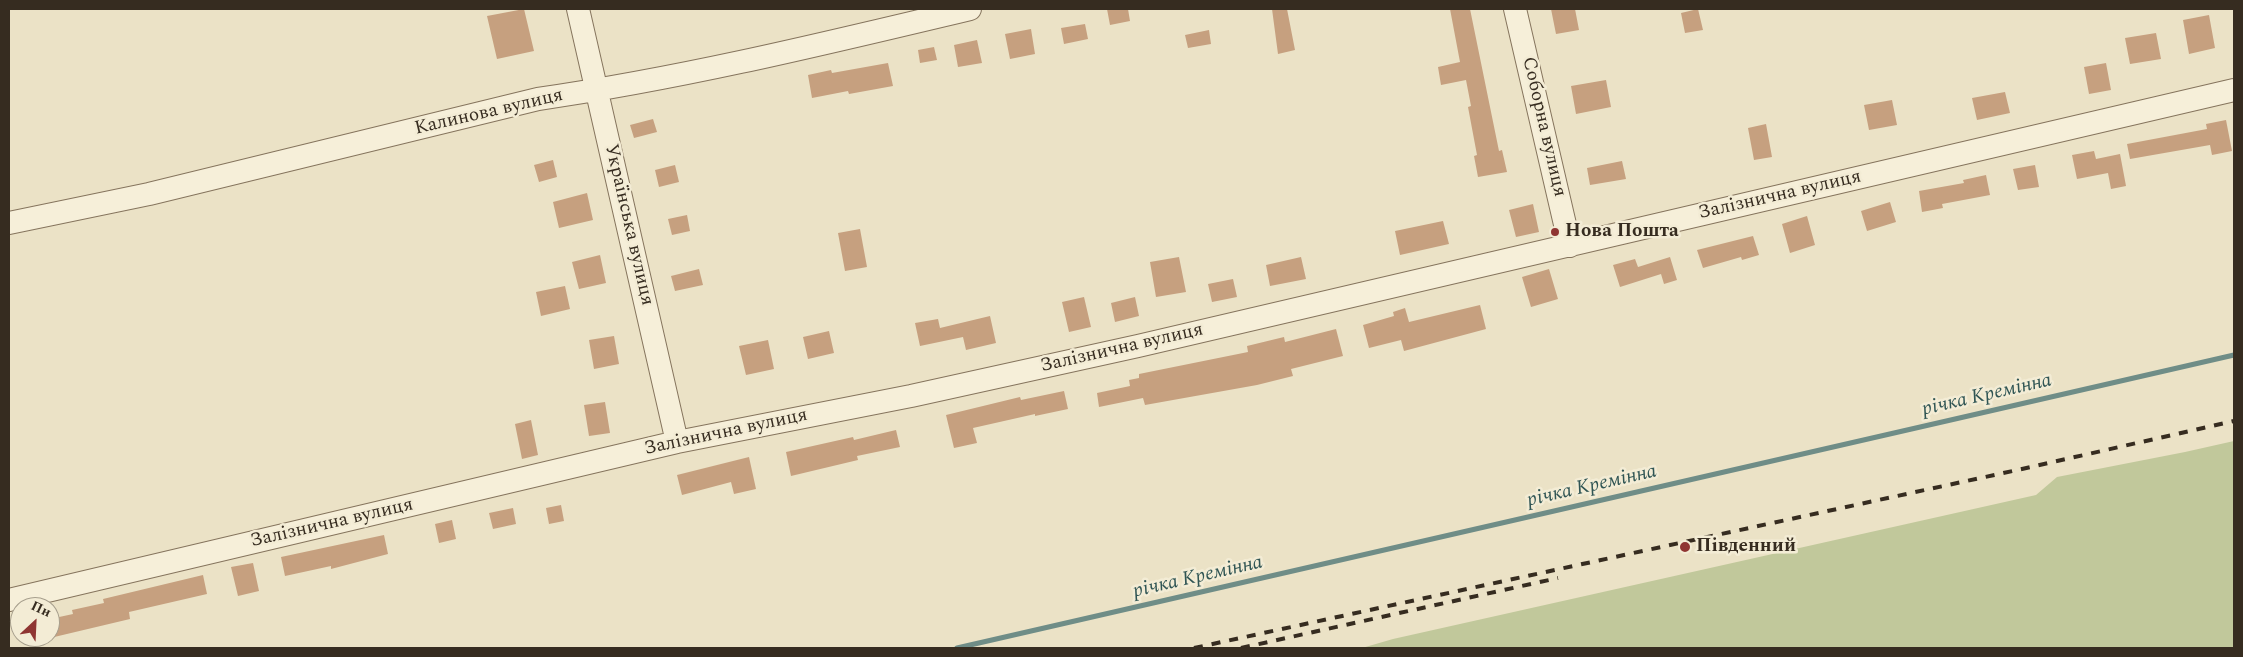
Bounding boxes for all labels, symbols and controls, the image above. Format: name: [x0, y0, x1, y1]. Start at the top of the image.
street label: Соборна вулиця: [1516, 55, 1570, 199]
street label: Калинова вулиця: [413, 85, 565, 141]
street label: Українська вулиця: [598, 142, 658, 308]
street label: Залізнична вулиця: [1696, 166, 1864, 226]
place label: Нова Пошта: [1565, 221, 1679, 243]
marker: Нова Пошта: [1549, 226, 1561, 238]
street label: Залізнична вулиця: [1038, 319, 1206, 379]
water label: річка Кремінна: [1920, 369, 2054, 423]
street label: Залізнична вулиця: [642, 405, 810, 461]
water label: річка Кремінна: [1525, 460, 1659, 514]
street label: Залізнична вулиця: [248, 494, 416, 554]
place label: Південний: [1696, 536, 1796, 558]
marker: Південний: [1678, 540, 1692, 554]
water label: річка Кремінна: [1131, 551, 1265, 605]
text: Пн: [28, 595, 55, 623]
north arrow: [10, 597, 60, 647]

